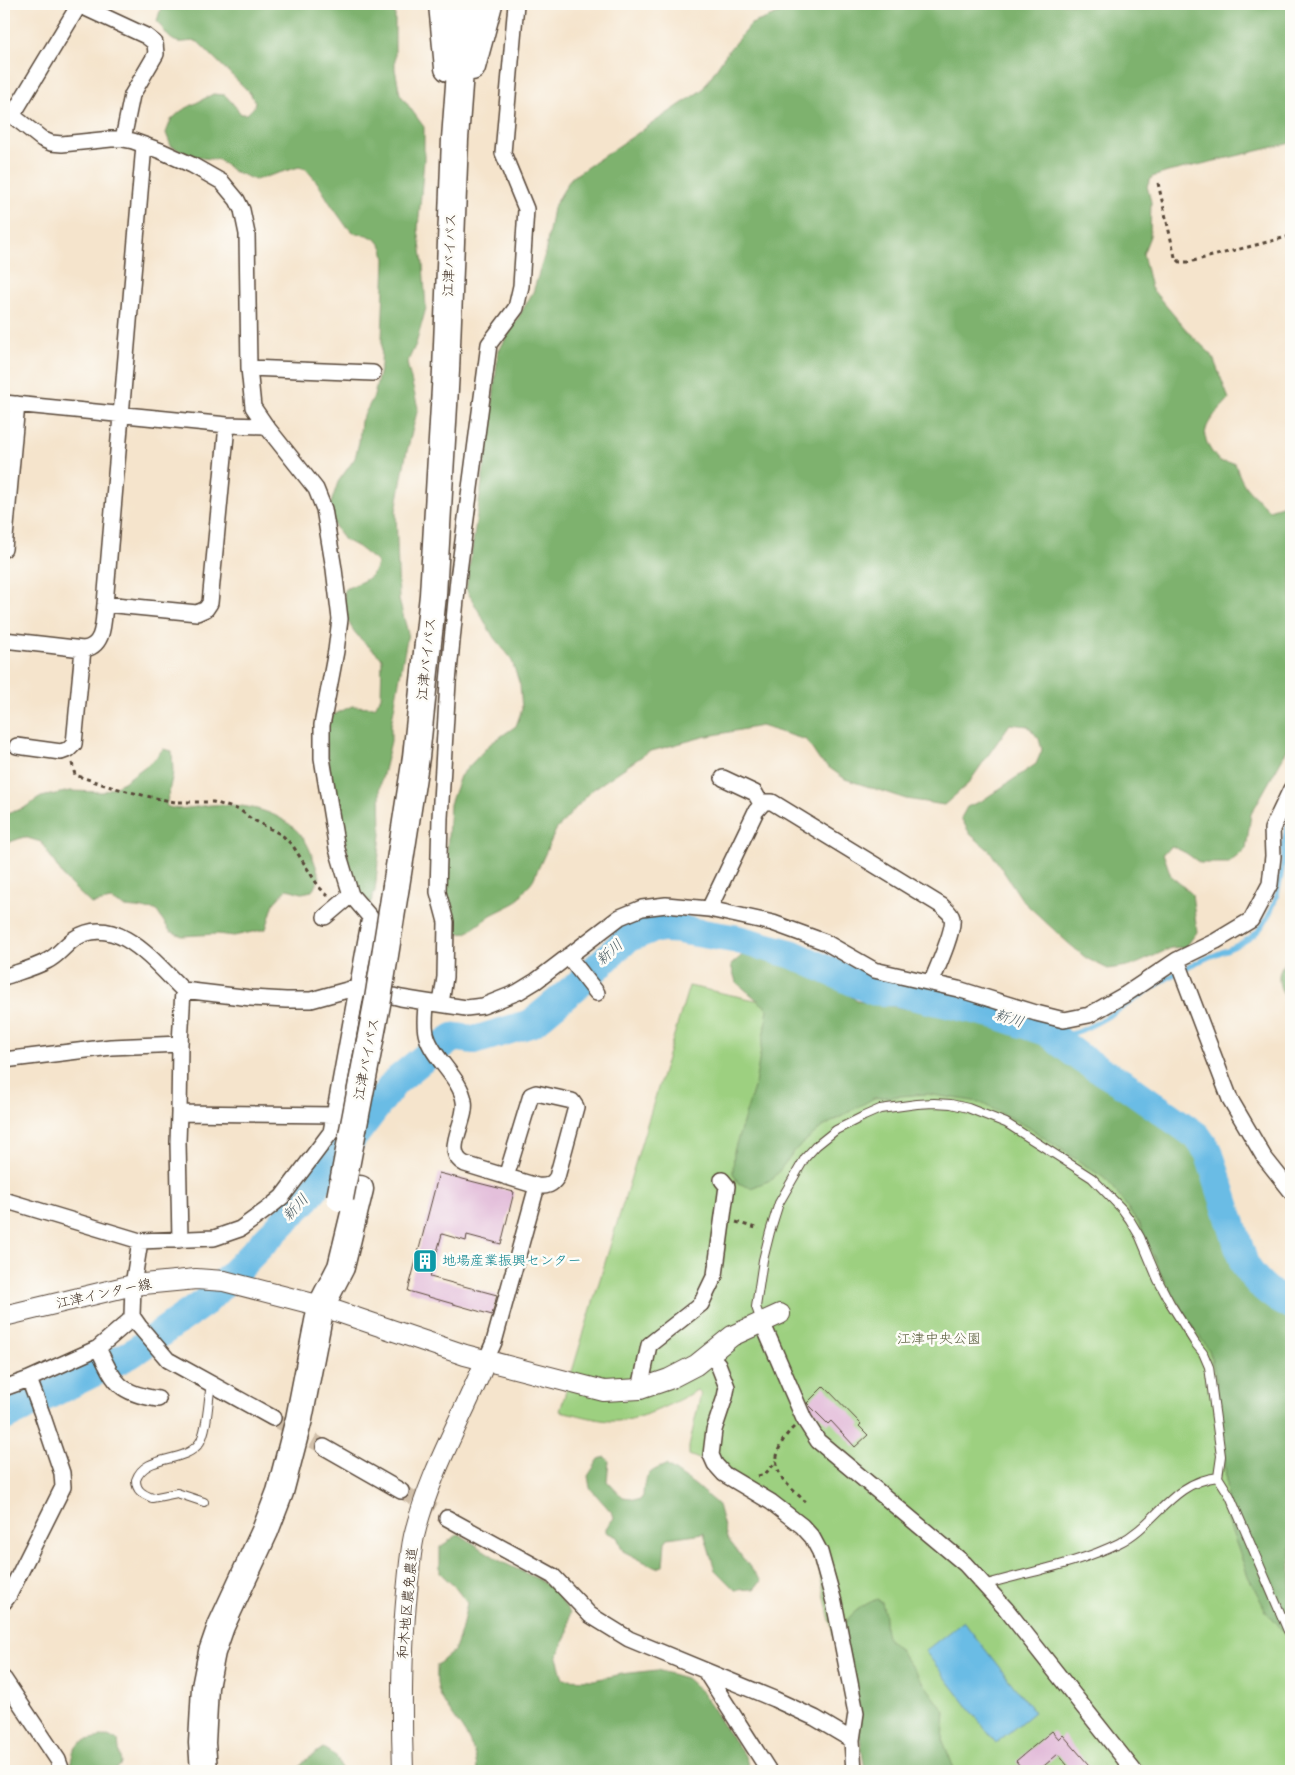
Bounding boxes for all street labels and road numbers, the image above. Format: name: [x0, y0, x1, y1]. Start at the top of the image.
street label: 江津バイパス: [438, 213, 462, 297]
street label: 江津バイパス: [412, 616, 442, 702]
street label: 江津バイパス: [348, 1016, 386, 1102]
street label: 江津インター線: [54, 1273, 154, 1315]
street label: 和木地区農免農道: [392, 1546, 424, 1660]

